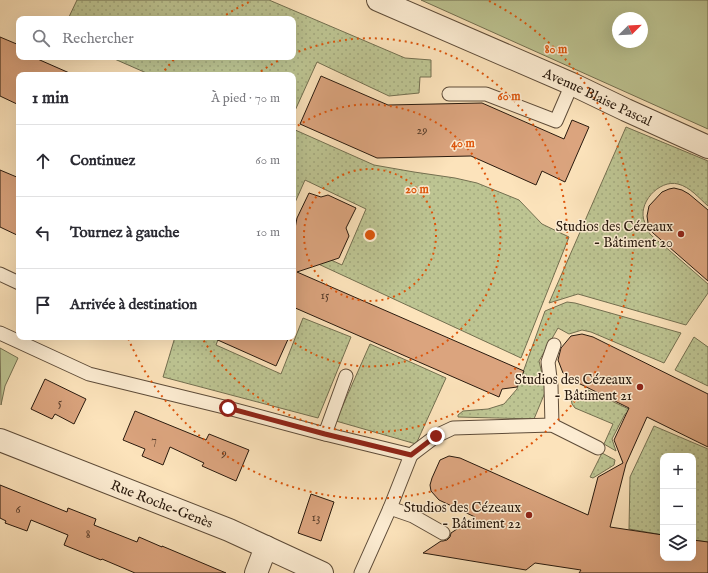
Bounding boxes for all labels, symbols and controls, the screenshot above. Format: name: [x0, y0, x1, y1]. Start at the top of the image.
north arrow: [612, 12, 648, 48]
search box: [16, 16, 296, 60]
icon: search: [30, 27, 52, 49]
text: Rechercher: [62, 29, 134, 48]
text: 80 m: [545, 42, 568, 57]
street label: Avenue Blaise Pascal: [539, 64, 655, 131]
text: 1 min: [32, 88, 69, 109]
text: 60 m: [498, 89, 521, 104]
text: À pied · 70 m: [211, 90, 280, 107]
house number: 29: [417, 123, 427, 138]
text: 40 m: [451, 136, 476, 151]
icon: ahead: [32, 150, 54, 172]
text: Continuez: [70, 151, 135, 170]
text: 60 m: [255, 152, 280, 169]
text: 20 m: [405, 182, 429, 197]
place label: Studios des Cézeaux - Bâtiment 20: [556, 218, 673, 252]
icon: left: [32, 222, 54, 244]
text: Tournez à gauche: [70, 223, 179, 242]
text: 10 m: [256, 224, 280, 241]
centre of rings: [363, 228, 377, 242]
marker: Studios des Cézeaux - Bâtiment 20: [676, 229, 686, 239]
house number: 15: [321, 288, 330, 303]
icon: arrive: [32, 294, 54, 316]
text: Arrivée à destination: [70, 295, 197, 314]
place label: Studios des Cézeaux - Bâtiment 21: [515, 371, 632, 405]
marker: Studios des Cézeaux - Bâtiment 21: [635, 382, 645, 392]
house number: 5: [58, 395, 63, 410]
route start: [219, 399, 237, 417]
route end: [427, 427, 445, 445]
house number: 7: [151, 433, 157, 448]
house number: 9: [220, 446, 227, 461]
map controls: [660, 453, 696, 561]
button: +: [660, 453, 696, 489]
street label: Rue Roche-Genès: [108, 476, 215, 533]
button: −: [660, 489, 696, 525]
place label: Studios des Cézeaux - Bâtiment 22: [404, 499, 521, 533]
house number: 6: [15, 502, 21, 517]
house number: 13: [312, 510, 320, 525]
marker: Studios des Cézeaux - Bâtiment 22: [524, 510, 534, 520]
button: layers: [660, 525, 696, 561]
house number: 8: [86, 527, 91, 542]

